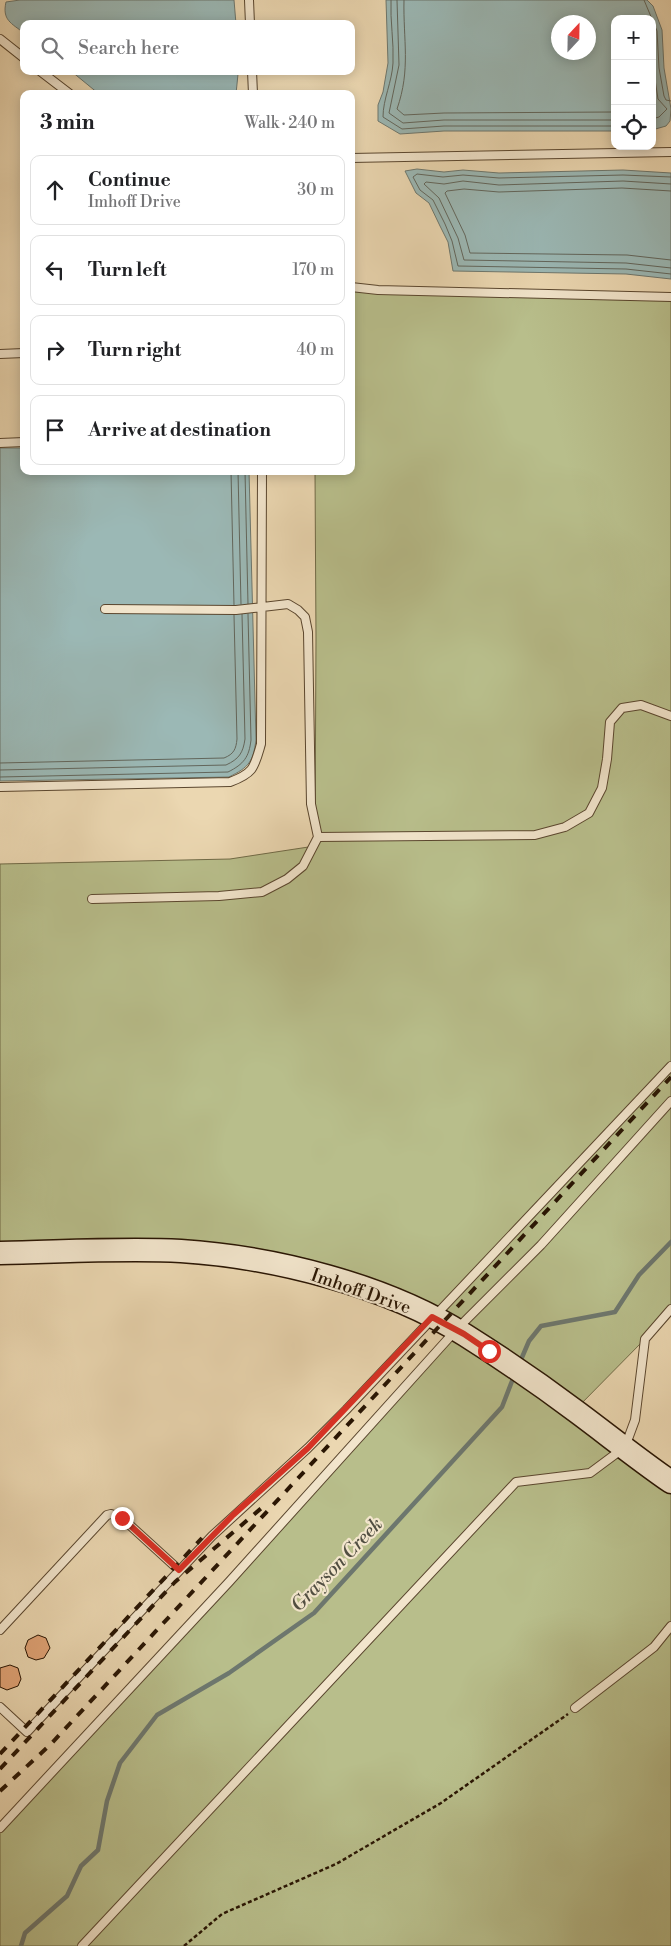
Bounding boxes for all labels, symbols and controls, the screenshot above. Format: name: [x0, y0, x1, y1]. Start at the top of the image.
north arrow: [551, 15, 596, 60]
map controls: [611, 15, 656, 150]
button: +: [611, 15, 656, 60]
search box: [20, 20, 355, 75]
icon: search: [38, 34, 66, 62]
text: Search here: [78, 36, 179, 60]
button: −: [611, 60, 656, 105]
button: locate: [611, 105, 656, 150]
text: 3 min: [40, 110, 95, 136]
text: Walk · 240 m: [244, 113, 335, 133]
text: Continue: [88, 168, 171, 192]
icon: ahead: [41, 176, 69, 204]
text: 30 m: [297, 180, 334, 200]
text: Imhoff Drive: [88, 192, 181, 212]
icon: left: [41, 256, 69, 284]
text: Turn left: [88, 258, 167, 282]
text: 170 m: [292, 260, 334, 280]
icon: right: [41, 336, 69, 364]
text: Turn right: [88, 338, 181, 362]
text: 40 m: [297, 340, 334, 360]
icon: arrive: [41, 416, 69, 444]
text: Arrive at destination: [88, 418, 271, 442]
street label: Imhoff Drive: [308, 1264, 414, 1319]
route start: [478, 1340, 501, 1363]
route end: [111, 1507, 134, 1530]
water label: Grayson Creek: [286, 1513, 388, 1617]

